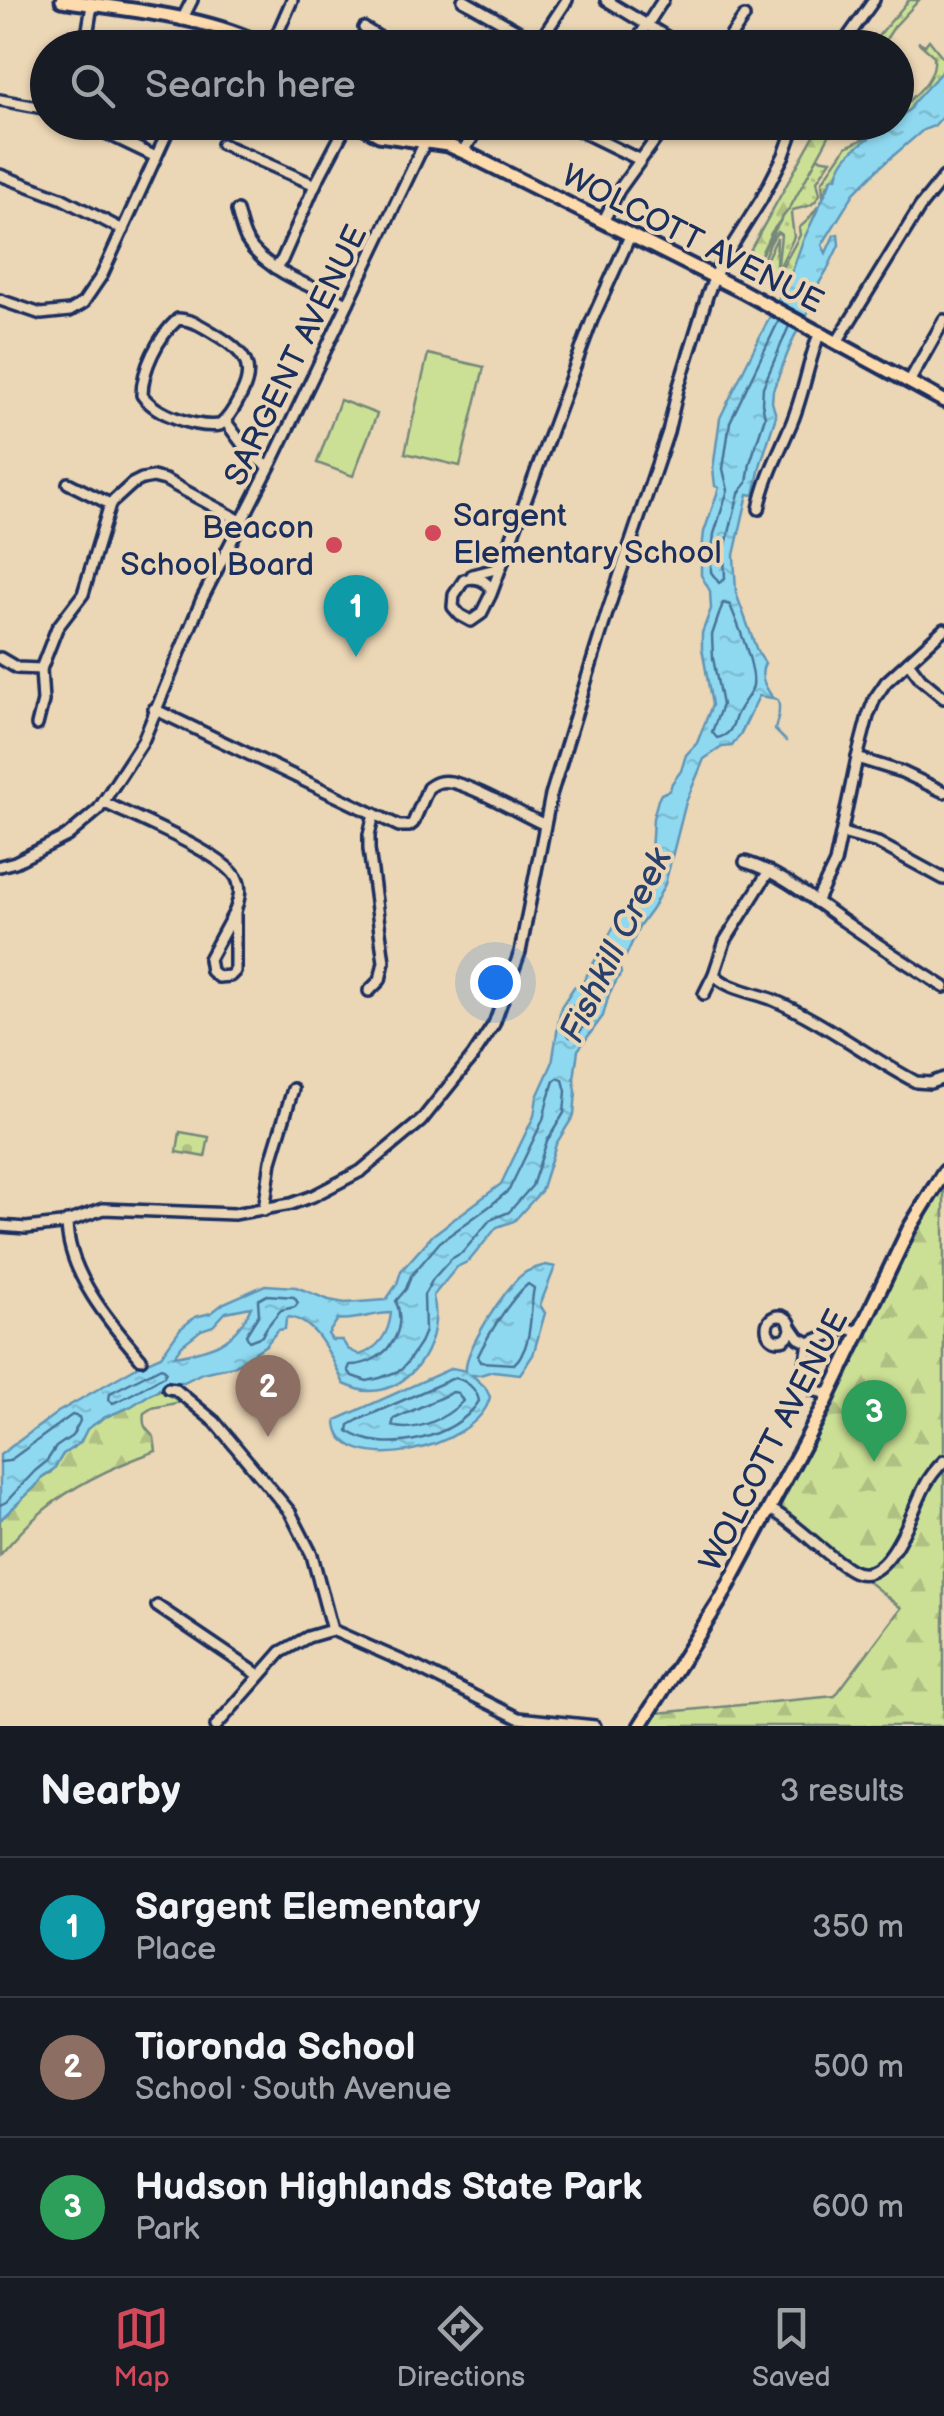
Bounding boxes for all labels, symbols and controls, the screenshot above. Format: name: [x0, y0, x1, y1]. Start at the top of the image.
search box: [30, 30, 914, 140]
icon: search: [65, 58, 120, 113]
text: Search here: [145, 63, 356, 108]
street label: WOLCOTT AVENUE: [555, 156, 830, 322]
street label: SARGENT AVENUE: [216, 219, 376, 492]
place label: Sargent Elementary School: [453, 497, 722, 573]
place label: Beacon School Board: [120, 509, 314, 585]
marker: Sargent Elementary School: [422, 522, 444, 544]
marker: Beacon School Board: [323, 534, 345, 556]
pin: 1: [324, 574, 388, 657]
water label: Fishkill Creek: [551, 841, 682, 1050]
your location: [470, 957, 521, 1008]
street label: WOLCOTT AVENUE: [691, 1303, 857, 1578]
pin: 2: [236, 1354, 300, 1437]
pin: 3: [842, 1380, 906, 1462]
text: Nearby: [40, 1766, 180, 1817]
text: 3 results: [780, 1772, 904, 1811]
text: Sargent Elementary: [135, 1885, 481, 1930]
text: 1: [66, 1908, 79, 1947]
text: 350 m: [812, 1908, 904, 1947]
text: Place: [135, 1930, 216, 1969]
text: Tioronda School: [135, 2025, 415, 2070]
text: 2: [63, 2048, 82, 2087]
text: 500 m: [813, 2048, 904, 2087]
text: School · South Avenue: [135, 2070, 451, 2109]
text: Hudson Highlands State Park: [135, 2165, 642, 2210]
text: 3: [63, 2188, 82, 2227]
text: 600 m: [812, 2188, 904, 2227]
text: Park: [135, 2210, 199, 2249]
tab: Map: [113, 2301, 170, 2394]
tab: Directions: [396, 2301, 525, 2394]
tab: Saved: [752, 2301, 831, 2394]

